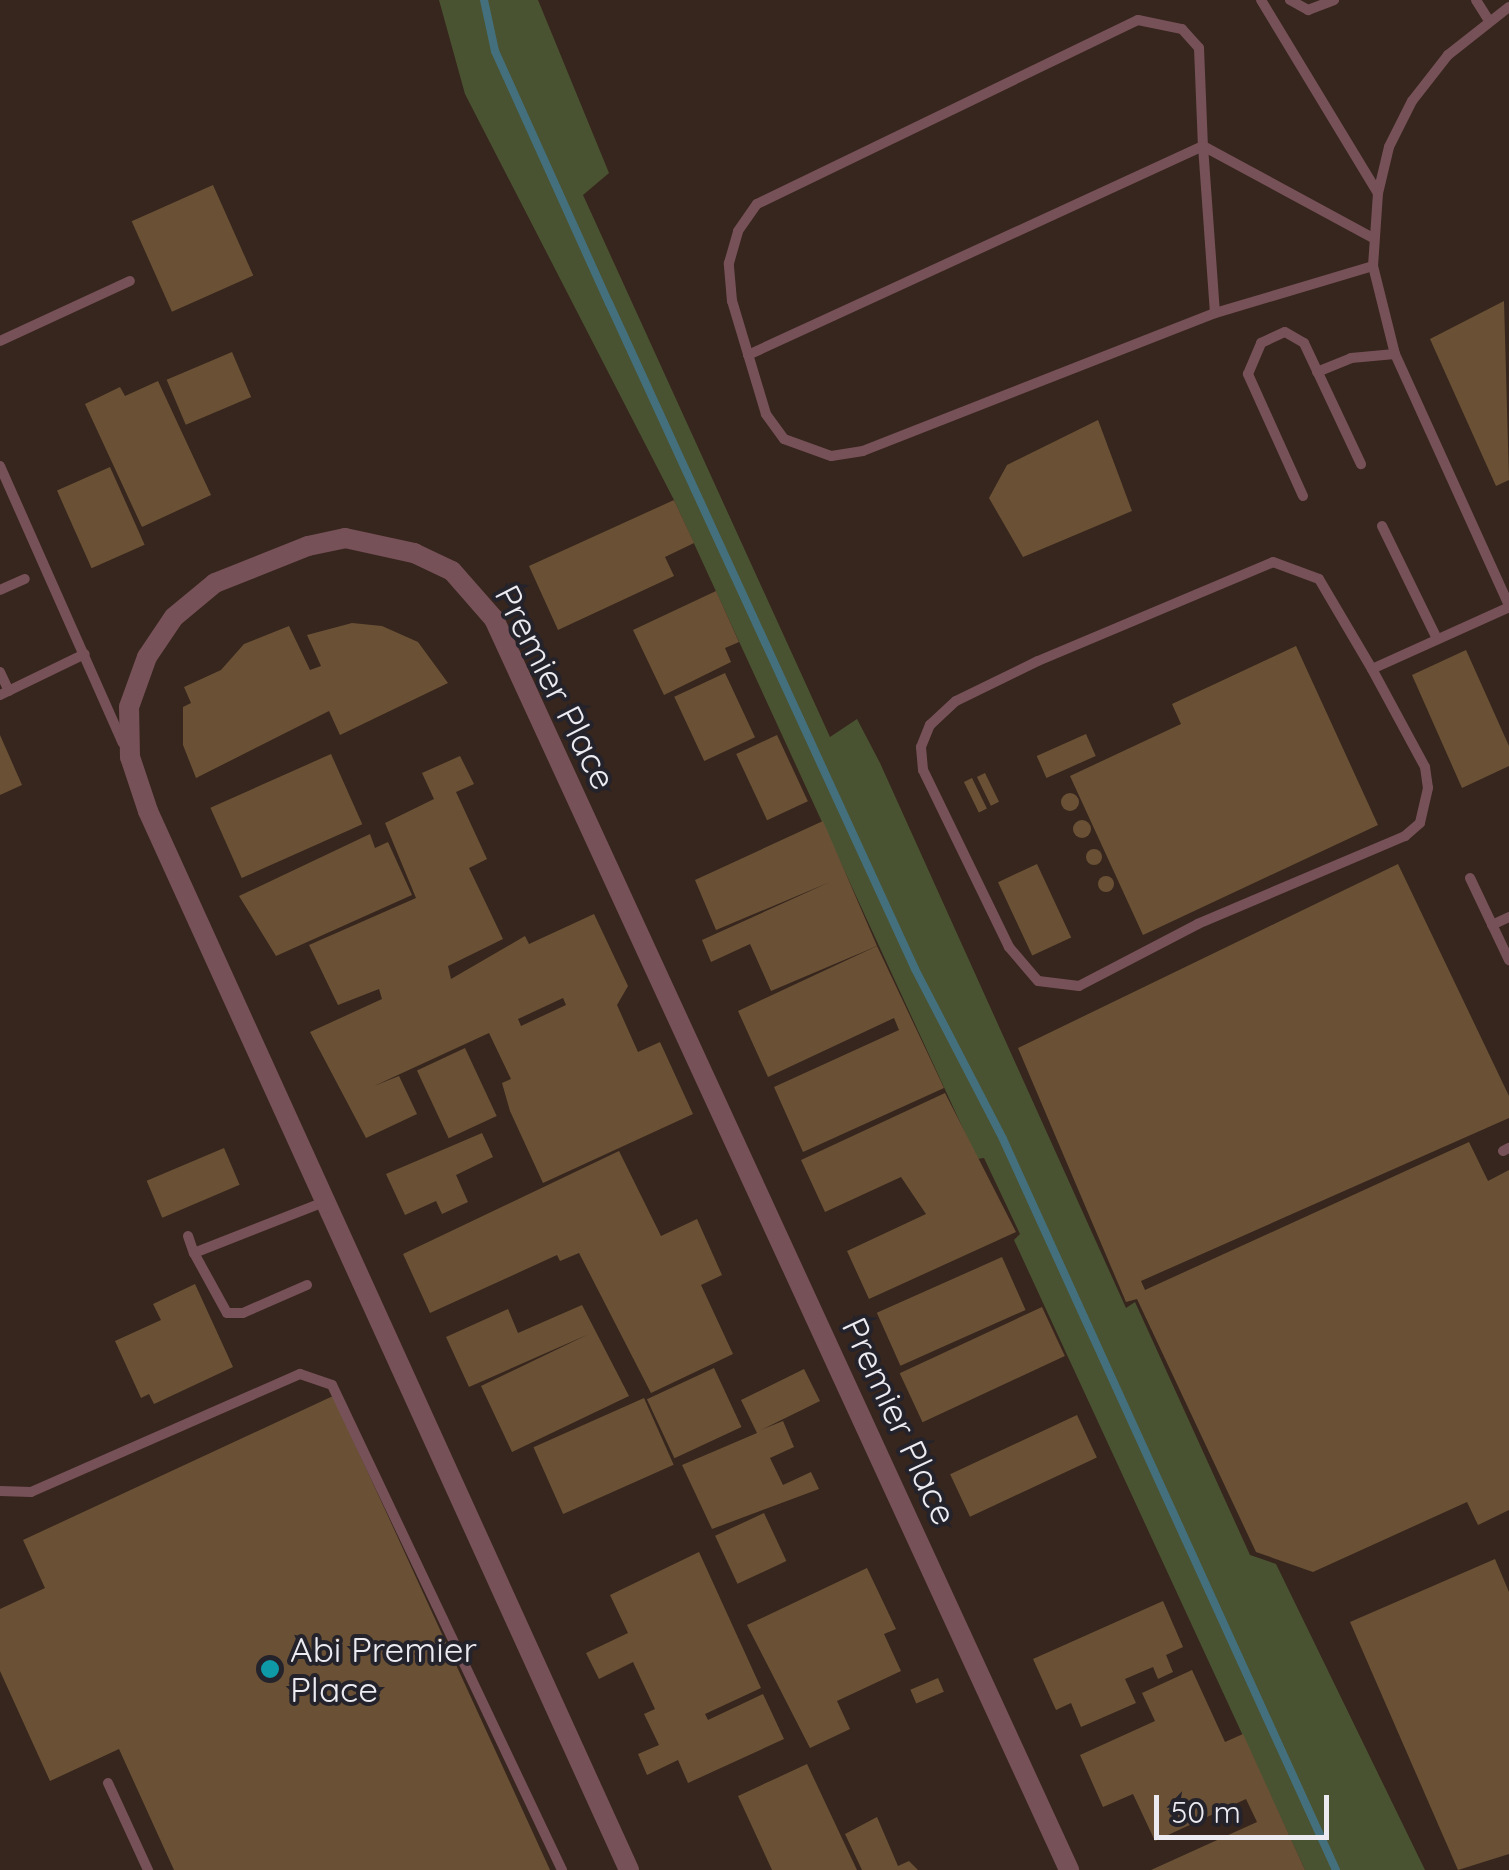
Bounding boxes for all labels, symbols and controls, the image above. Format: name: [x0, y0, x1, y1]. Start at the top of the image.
street label: Premier Place: [487, 578, 625, 796]
street label: Premier Place: [834, 1311, 966, 1531]
place label: Abi Premier Place: [290, 1628, 477, 1710]
marker: Abi Premier Place: [259, 1658, 281, 1680]
scale bar: [1159, 1775, 1334, 1837]
text: 50 m: [1171, 1793, 1241, 1831]

